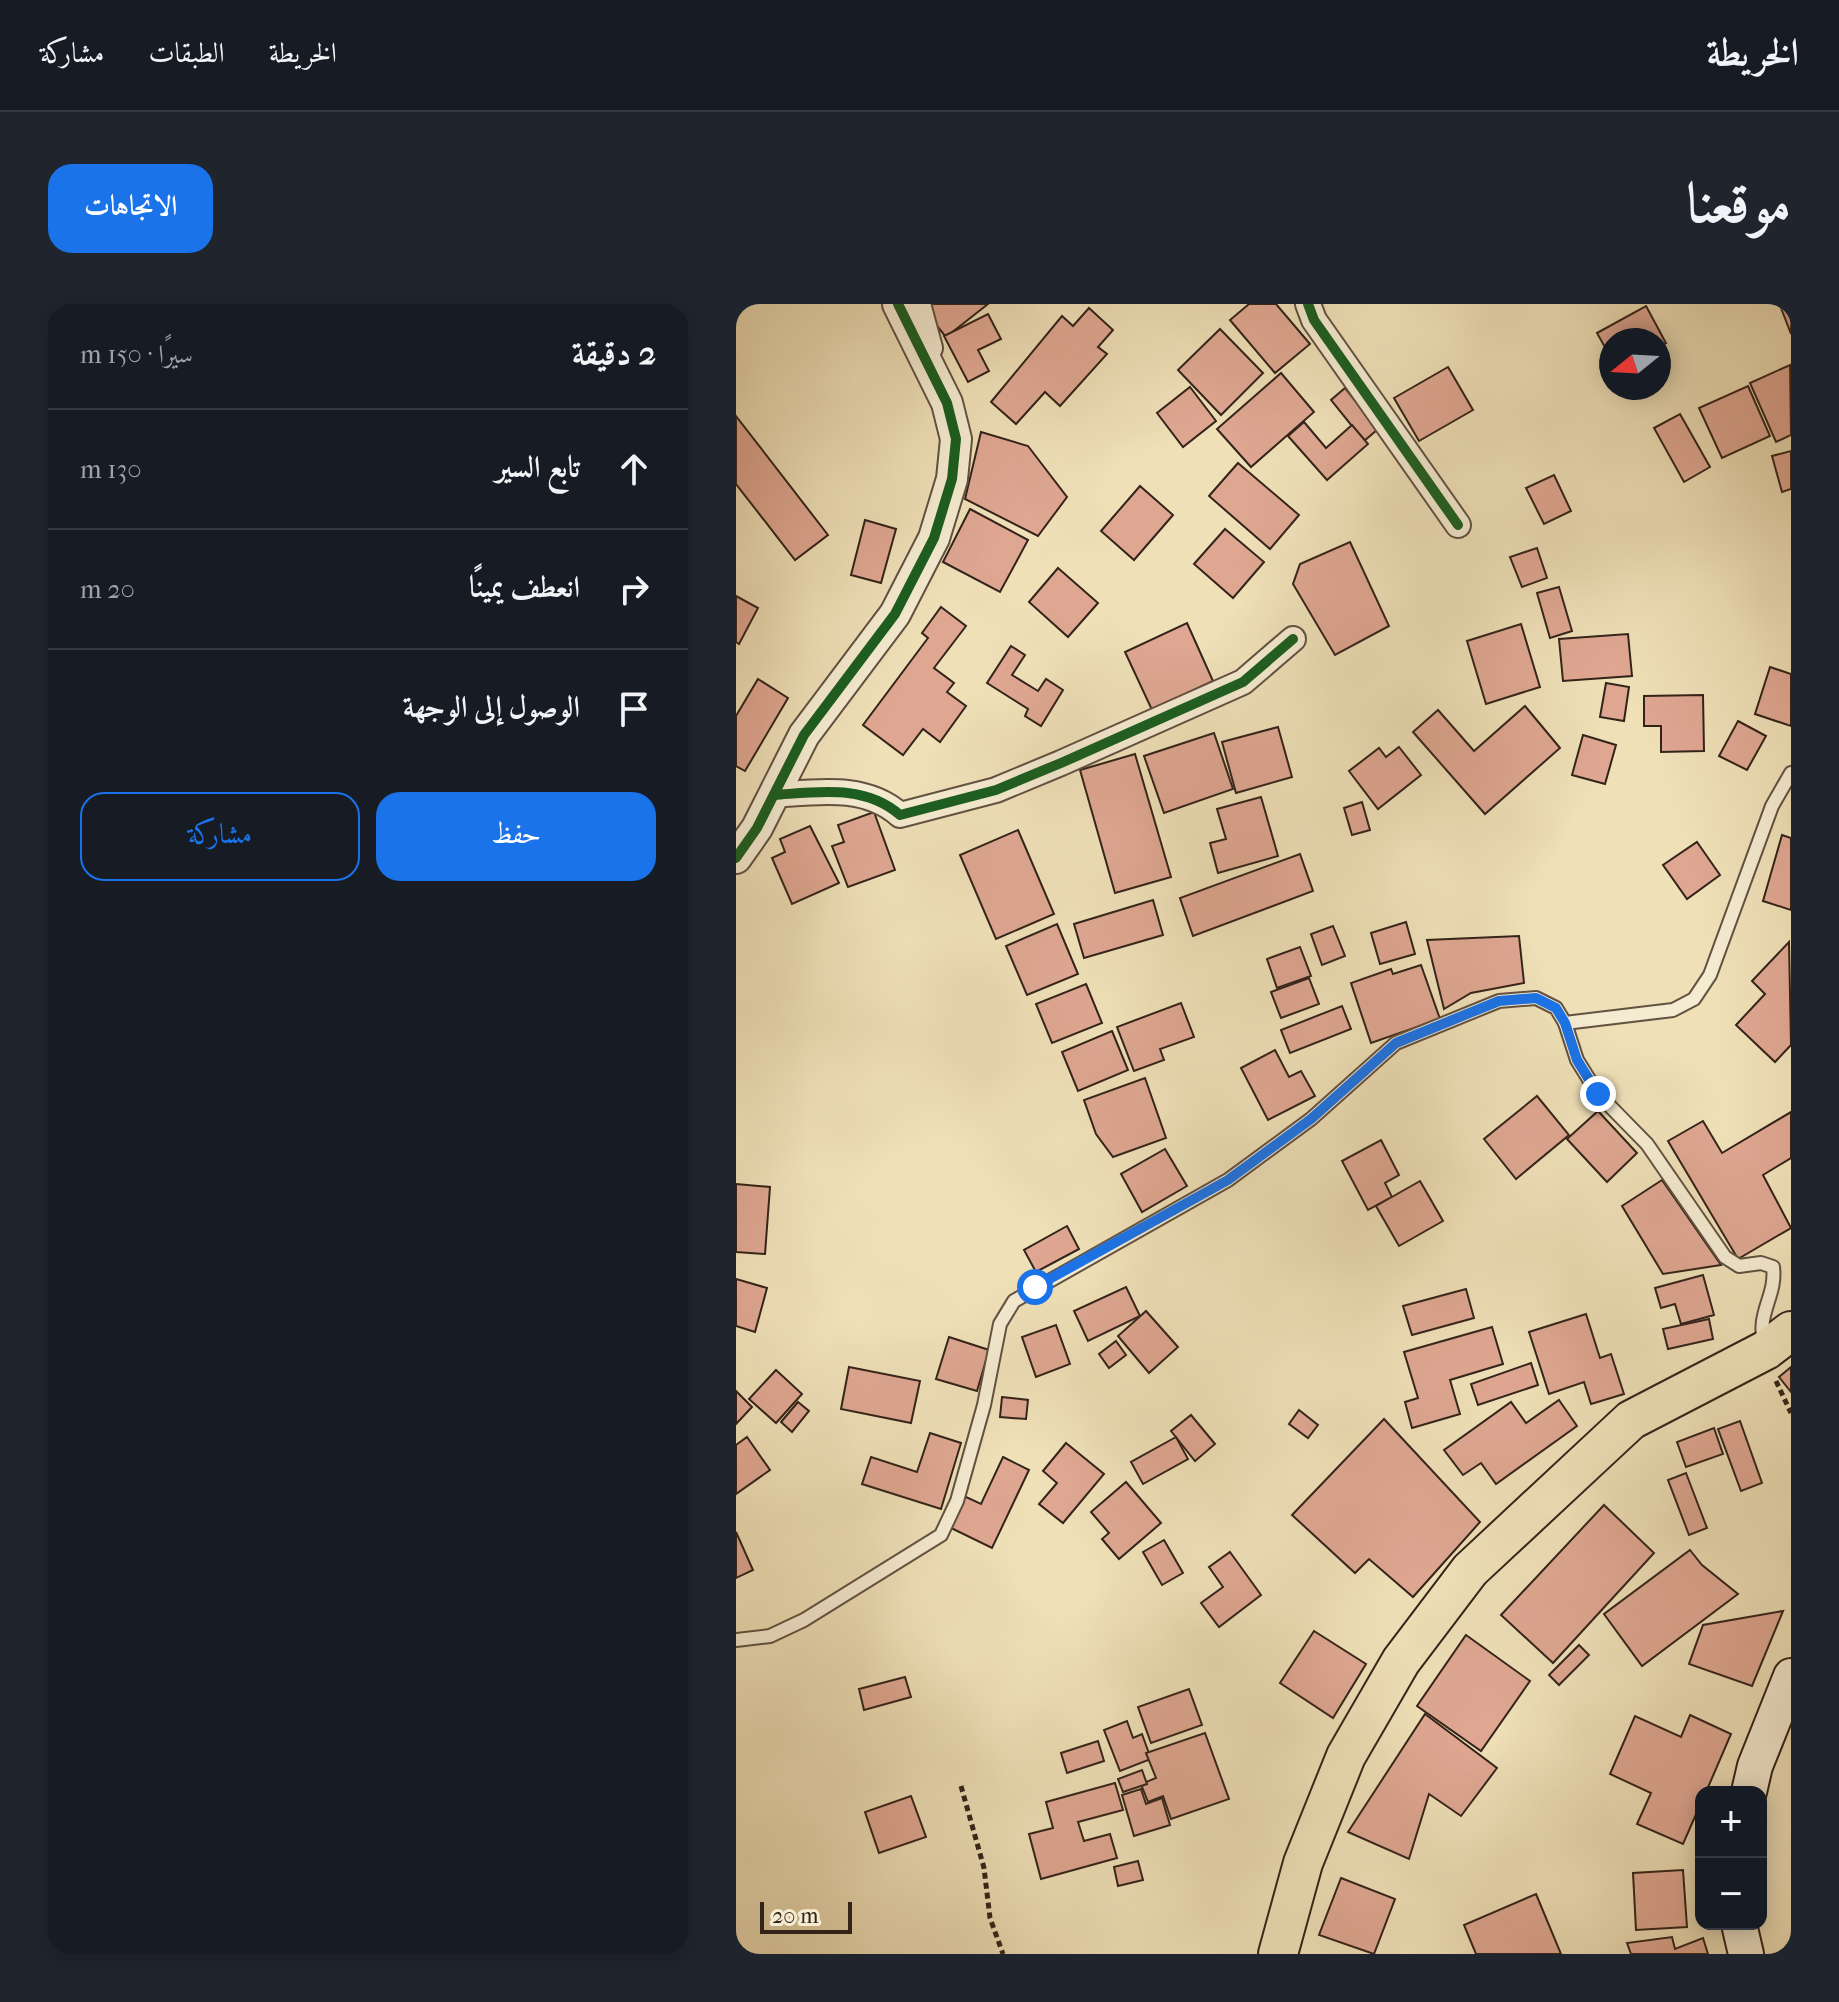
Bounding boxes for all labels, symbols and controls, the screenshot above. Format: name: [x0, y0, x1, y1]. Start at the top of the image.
text: الخريطة: [1707, 30, 1799, 75]
text: مشاركة: [40, 36, 104, 69]
text: الطبقات: [148, 36, 225, 69]
text: الخريطة: [269, 36, 337, 69]
button: الاتجاهات: [48, 164, 213, 253]
text: موقعنا: [1686, 171, 1791, 236]
north arrow: [1599, 328, 1671, 400]
text: 2 دقيقة: [572, 333, 656, 373]
text: سيرًا · 150 m: [80, 339, 193, 370]
icon: ahead: [612, 447, 656, 491]
text: تابع السير: [495, 450, 580, 485]
text: 130 m: [80, 454, 142, 485]
icon: right: [612, 567, 656, 611]
text: انعطف يمينًا: [469, 570, 580, 605]
text: 20 m: [80, 574, 135, 605]
icon: arrive: [612, 687, 656, 731]
text: الوصول إلى الوجهة: [403, 690, 580, 725]
button: مشاركة: [80, 792, 360, 881]
button: حفظ: [376, 792, 656, 881]
route end: [1580, 1076, 1616, 1112]
route start: [1017, 1269, 1053, 1305]
map controls: [1695, 1786, 1767, 1930]
button: +: [1695, 1786, 1767, 1858]
button: −: [1695, 1858, 1767, 1930]
scale bar: [760, 1898, 852, 1934]
text: 20 m: [772, 1903, 818, 1929]

